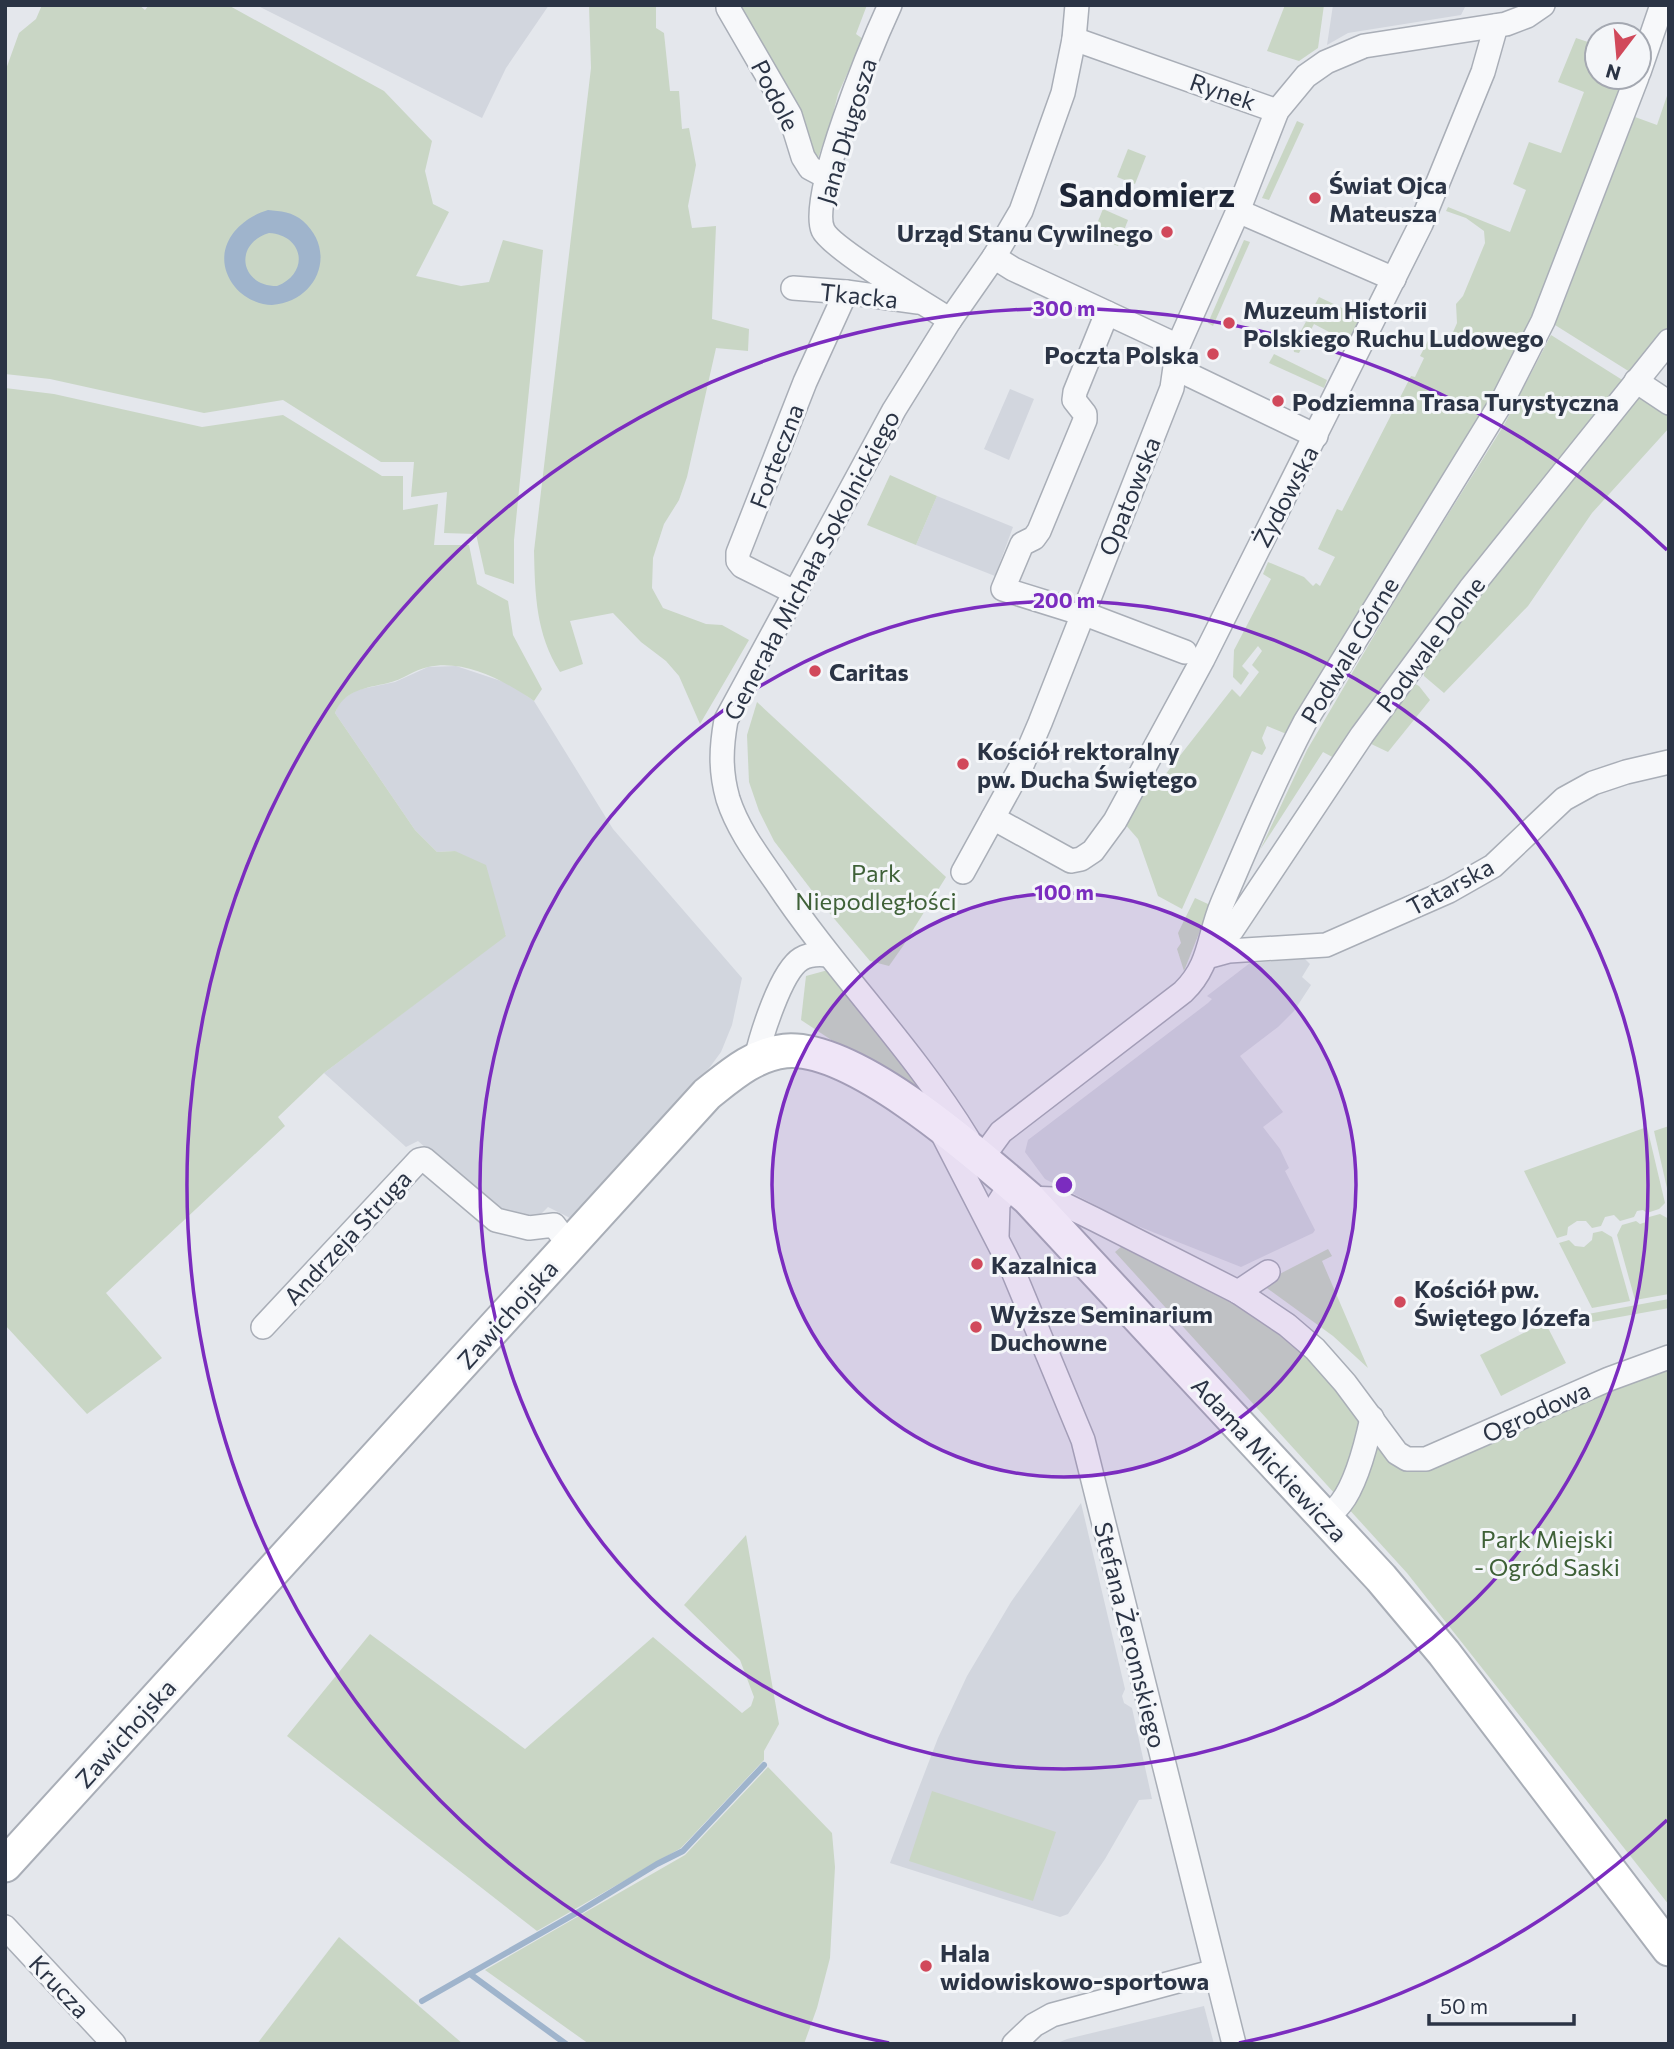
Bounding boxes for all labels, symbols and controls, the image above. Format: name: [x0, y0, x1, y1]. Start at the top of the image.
north arrow: [1583, 21, 1653, 91]
street label: Podole: [746, 55, 806, 135]
street label: Jana Długosza: [810, 55, 882, 207]
text: N: [1603, 60, 1623, 86]
street label: Rynek: [1186, 66, 1260, 116]
place label: Świat Ojca Mateusza: [1329, 170, 1447, 227]
district label: Sandomierz: [1059, 174, 1235, 214]
marker: Świat Ojca Mateusza: [1307, 190, 1323, 206]
place label: Urząd Stanu Cywilnego: [897, 218, 1153, 247]
marker: Urząd Stanu Cywilnego: [1159, 224, 1175, 240]
street label: Tkacka: [819, 276, 899, 314]
text: 300 m: [1033, 295, 1095, 320]
place label: Muzeum Historii Polskiego Ruchu Ludowego: [1243, 295, 1544, 352]
marker: Muzeum Historii Polskiego Ruchu Ludowego: [1221, 315, 1237, 331]
place label: Poczta Polska: [1044, 340, 1199, 369]
marker: Poczta Polska: [1205, 346, 1221, 362]
place label: Podziemna Trasa Turystyczna: [1292, 387, 1619, 416]
marker: Podziemna Trasa Turystyczna: [1270, 393, 1286, 409]
street label: Forteczna: [743, 400, 809, 512]
street label: Generała Michała Sokolnickiego: [717, 405, 905, 725]
street label: Opatowska: [1092, 432, 1166, 560]
street label: Żydowska: [1246, 440, 1324, 552]
street label: Podwale Dolne: [1370, 570, 1490, 718]
street label: Podwale Górne: [1294, 572, 1404, 728]
text: 200 m: [1033, 587, 1095, 612]
place label: Caritas: [829, 657, 909, 686]
marker: Caritas: [807, 663, 823, 679]
place label: Kościół rektoralny pw. Ducha Świętego: [977, 736, 1197, 793]
marker: Kościół rektoralny pw. Ducha Świętego: [955, 756, 971, 772]
street label: Tatarska: [1402, 851, 1498, 921]
park label: Park Niepodległości: [795, 858, 957, 915]
text: 100 m: [1034, 879, 1094, 904]
street label: Andrzeja Struga: [277, 1164, 417, 1310]
centre of rings: [1052, 1173, 1076, 1197]
place label: Kazalnica: [991, 1250, 1097, 1279]
street label: Zawichojska: [451, 1254, 563, 1374]
marker: Kazalnica: [969, 1256, 985, 1272]
place label: Kościół pw. Świętego Józefa: [1414, 1274, 1591, 1331]
marker: Kościół pw. Świętego Józefa: [1392, 1294, 1408, 1310]
place label: Wyższe Seminarium Duchowne: [990, 1299, 1213, 1356]
marker: Wyższe Seminarium Duchowne: [968, 1319, 984, 1335]
street label: Adama Mickiewicza: [1186, 1371, 1354, 1547]
street label: Ogrodowa: [1477, 1374, 1595, 1448]
street label: Stefana Żeromskiego: [1089, 1519, 1173, 1751]
park label: Park Miejski - Ogród Saski: [1474, 1524, 1620, 1581]
street label: Zawichojska: [69, 1673, 181, 1793]
place label: Hala widowiskowo-sportowa: [940, 1938, 1209, 1995]
street label: Krucza: [24, 1949, 96, 2023]
marker: Hala widowiskowo-sportowa: [918, 1958, 934, 1974]
scale bar: [1429, 1982, 1574, 2026]
text: 50 m: [1440, 1993, 1488, 2018]

